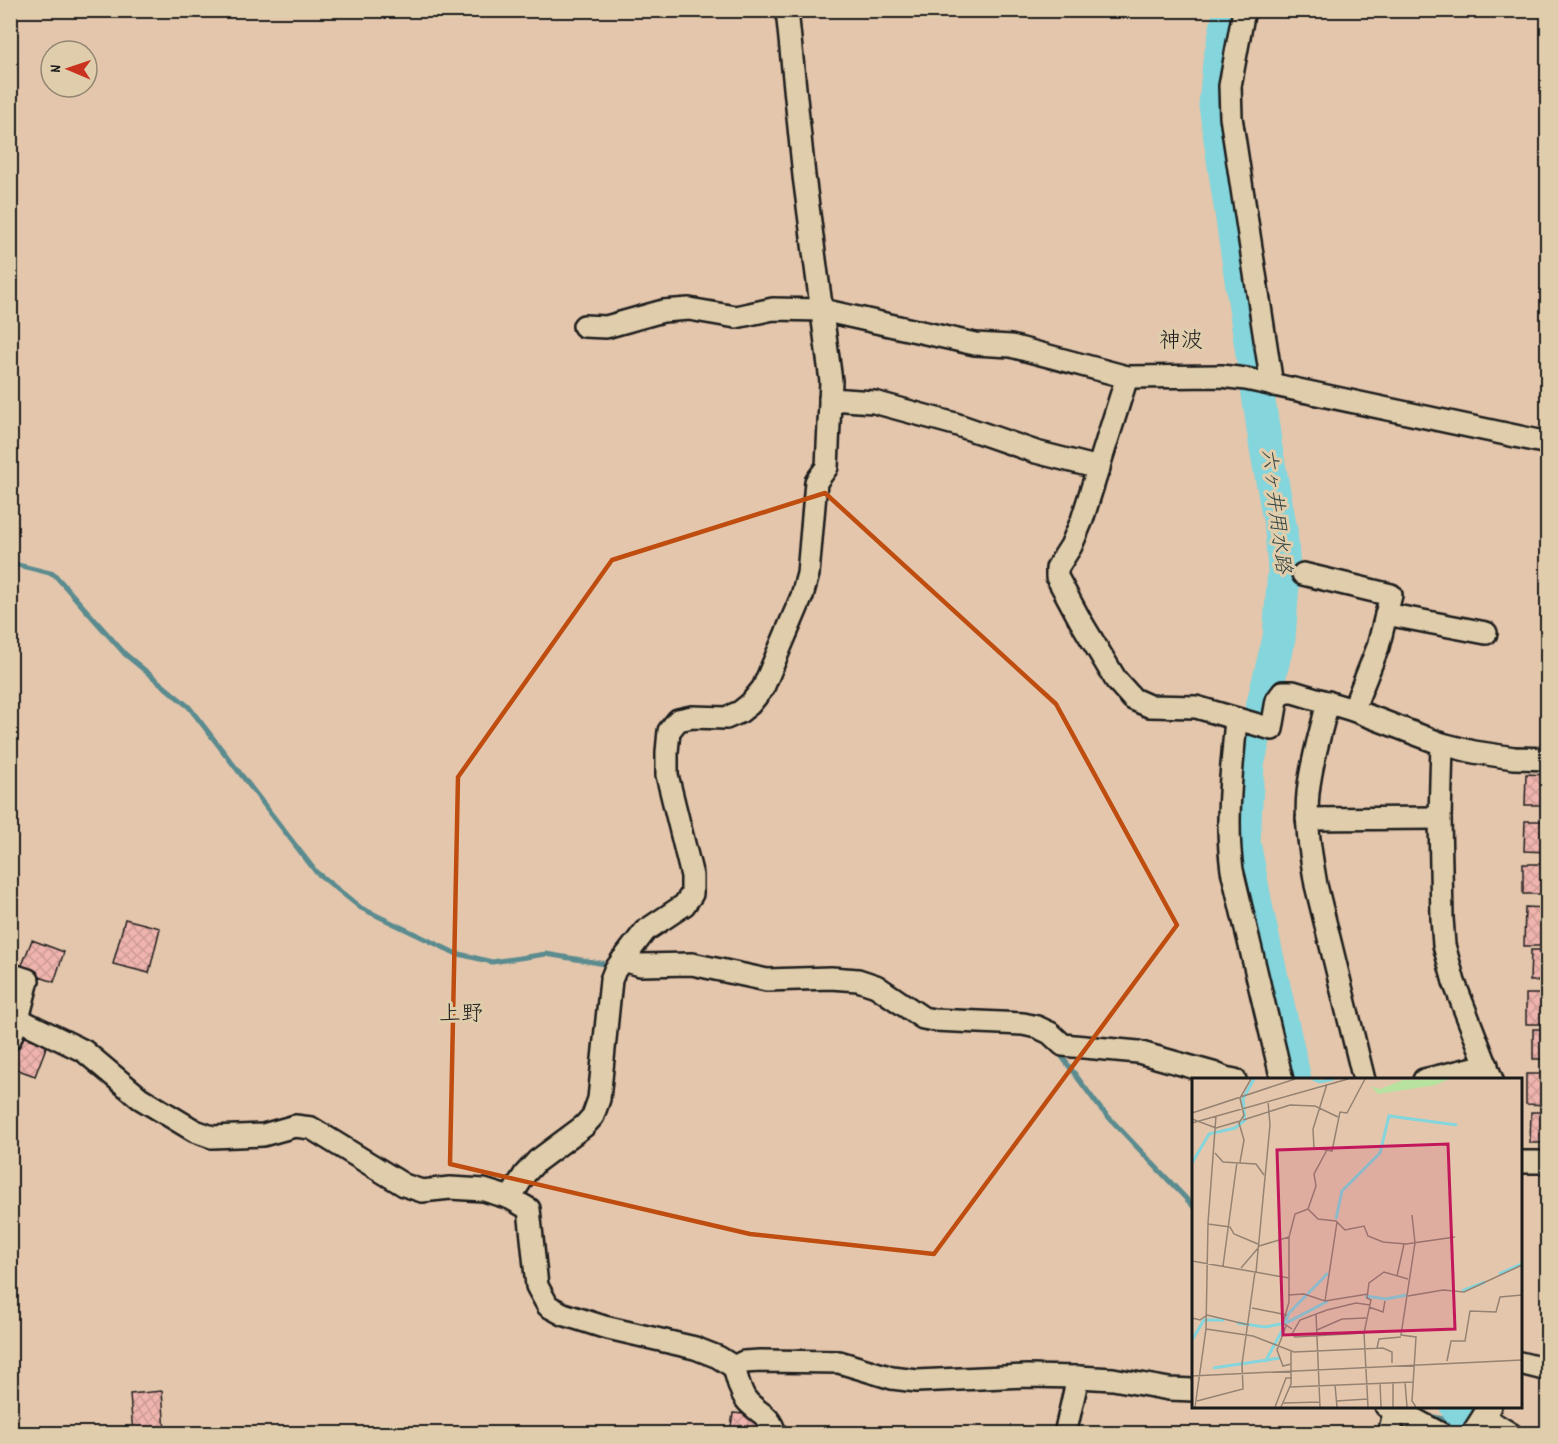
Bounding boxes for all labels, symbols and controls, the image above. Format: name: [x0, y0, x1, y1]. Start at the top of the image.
north arrow: [39, 39, 99, 99]
text: N: [45, 64, 68, 73]
district label: 神波: [1159, 327, 1203, 358]
water label: 六ヶ井用水路: [1251, 447, 1297, 576]
district label: 上野: [439, 1000, 483, 1031]
inset map: [1192, 1078, 1522, 1408]

